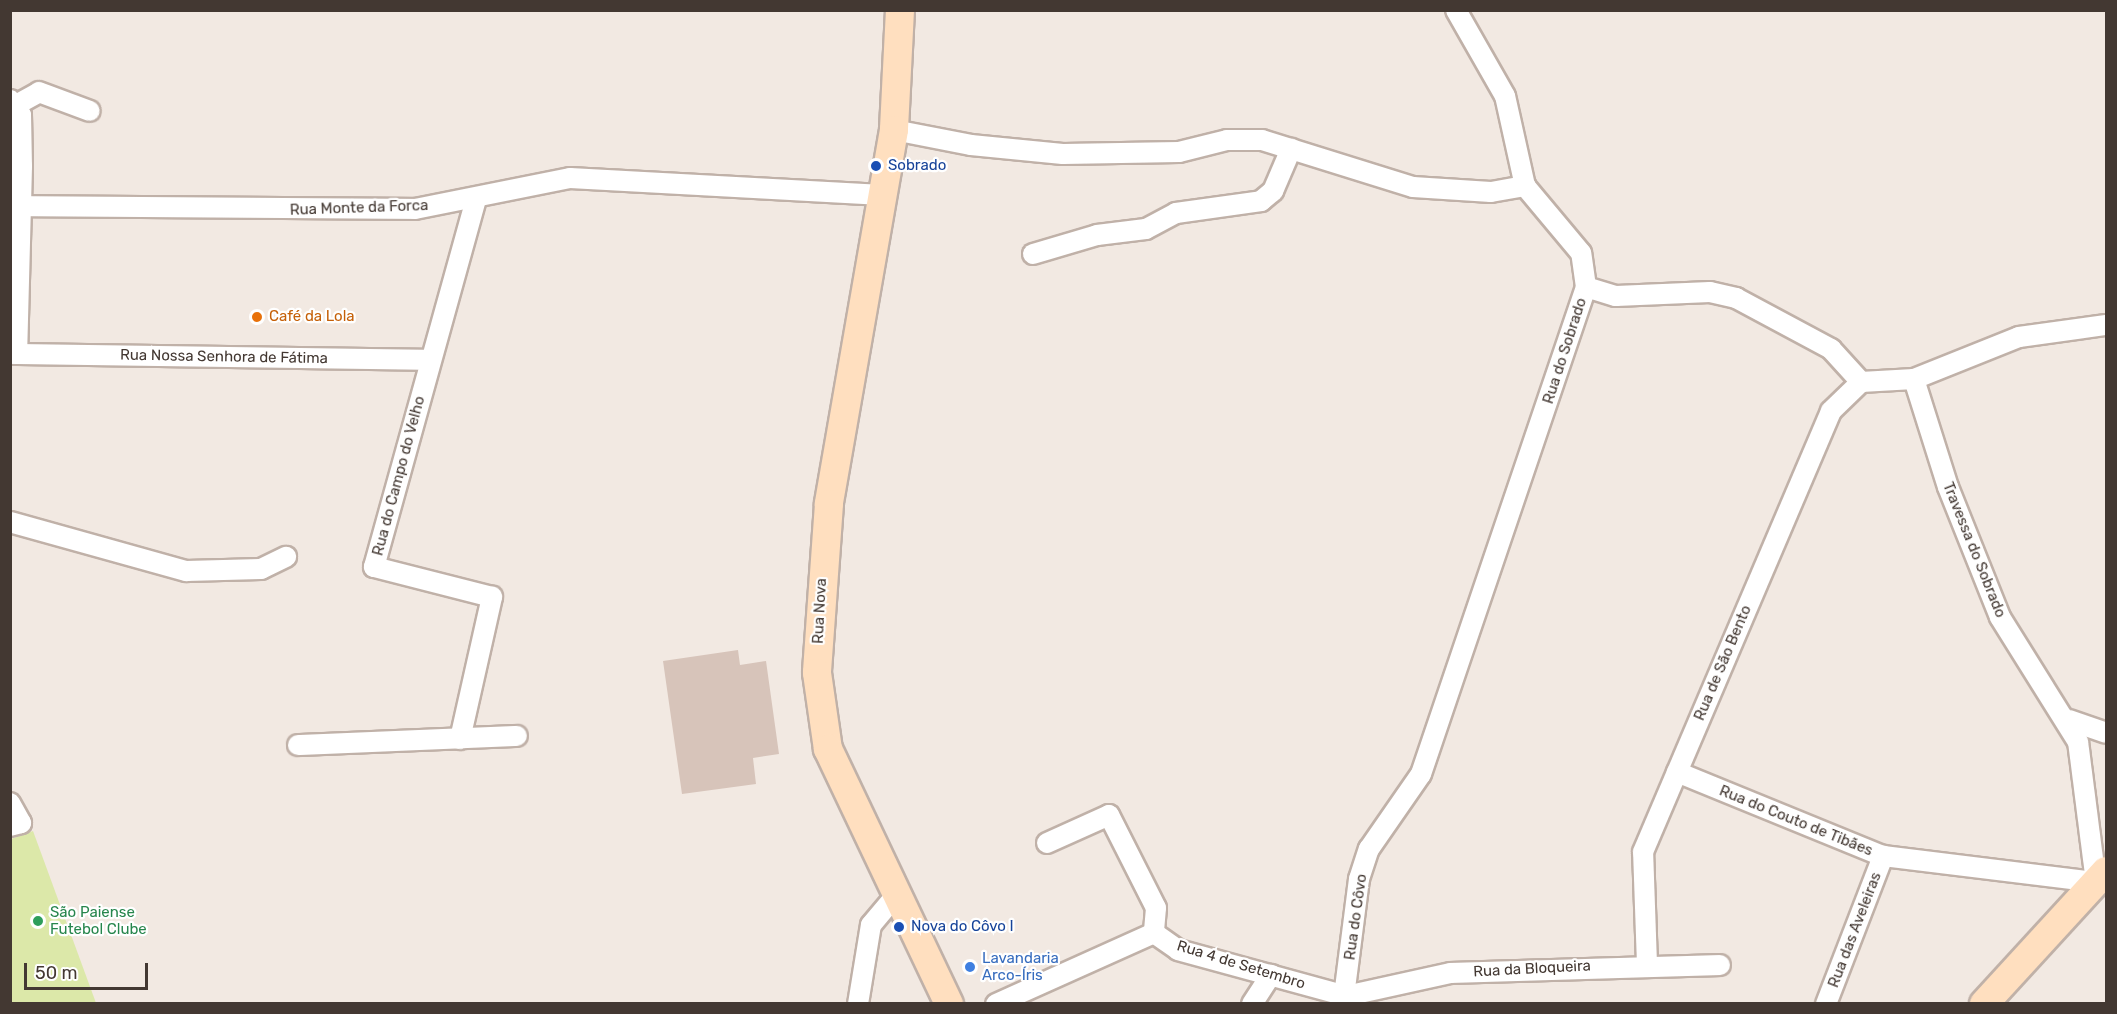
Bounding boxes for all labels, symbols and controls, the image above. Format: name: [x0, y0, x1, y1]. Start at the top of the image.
place label: Sobrado: [888, 157, 946, 175]
marker: Sobrado: [869, 159, 883, 173]
street label: Rua Monte da Forca: [290, 197, 428, 219]
street label: Rua do Sobrado: [1539, 296, 1591, 406]
place label: Café da Lola: [269, 308, 355, 326]
marker: Café da Lola: [250, 310, 264, 324]
street label: Rua Nossa Senhora de Fátima: [120, 346, 328, 368]
street label: Rua do Campo do Velho: [369, 394, 429, 558]
street label: Travessa do Sobrado: [1939, 480, 2009, 620]
street label: Rua Nova: [809, 578, 831, 644]
street label: Rua de São Bento: [1691, 603, 1755, 723]
street label: Rua do Couto de Tibães: [1716, 782, 1876, 860]
street label: Rua das Aveleiras: [1825, 870, 1885, 990]
street label: Rua do Côvo: [1341, 873, 1371, 961]
place label: São Paiense Futebol Clube: [50, 903, 147, 938]
marker: São Paiense Futebol Clube: [31, 914, 45, 928]
place label: Nova do Côvo I: [911, 918, 1014, 936]
marker: Nova do Côvo I: [892, 920, 906, 934]
street label: Rua 4 de Setembro: [1175, 937, 1307, 993]
place label: Lavandaria Arco-Íris: [982, 949, 1059, 984]
scale bar: [27, 951, 152, 989]
street label: Rua da Bloqueira: [1473, 957, 1591, 981]
marker: Lavandaria Arco-Íris: [963, 960, 977, 974]
text: 50 m: [35, 962, 78, 984]

